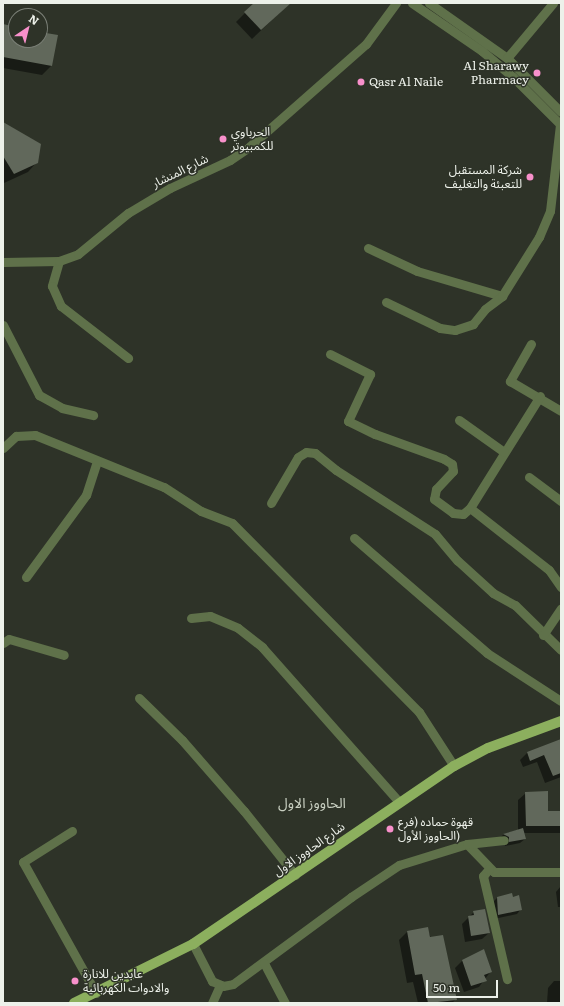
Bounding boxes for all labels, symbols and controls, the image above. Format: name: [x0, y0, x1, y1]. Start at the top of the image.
north arrow: [8, 8, 48, 48]
text: N: [26, 10, 43, 28]
place label: Al Sharawy Pharmacy: [463, 59, 529, 87]
marker: Al Sharawy Pharmacy: [532, 68, 542, 78]
place label: Qasr Al Naile: [369, 75, 443, 89]
marker: Qasr Al Naile: [356, 77, 366, 87]
place label: الحرباوي للكمبيوتر: [231, 125, 273, 153]
marker: الحرباوي للكمبيوتر: [218, 134, 228, 144]
street label: شارع المنشار: [149, 151, 211, 191]
place label: شركة المستقبل للتعبئة والتغليف: [445, 163, 522, 191]
marker: شركة المستقبل للتعبئة والتغليف: [525, 172, 535, 182]
district label: الحاووز الاول: [278, 794, 346, 810]
place label: قهوة حماده (فرع الحاووز الأول): [398, 815, 473, 843]
street label: شارع الحاووز الاول: [270, 819, 348, 879]
marker: قهوة حماده (فرع الحاووز الأول): [385, 824, 395, 834]
place label: عابدين للانارة والادوات الكهربائية: [83, 967, 169, 995]
scale bar: [428, 972, 500, 998]
marker: عابدين للانارة والادوات الكهربائية: [70, 976, 80, 986]
text: 50 m: [433, 978, 460, 996]

